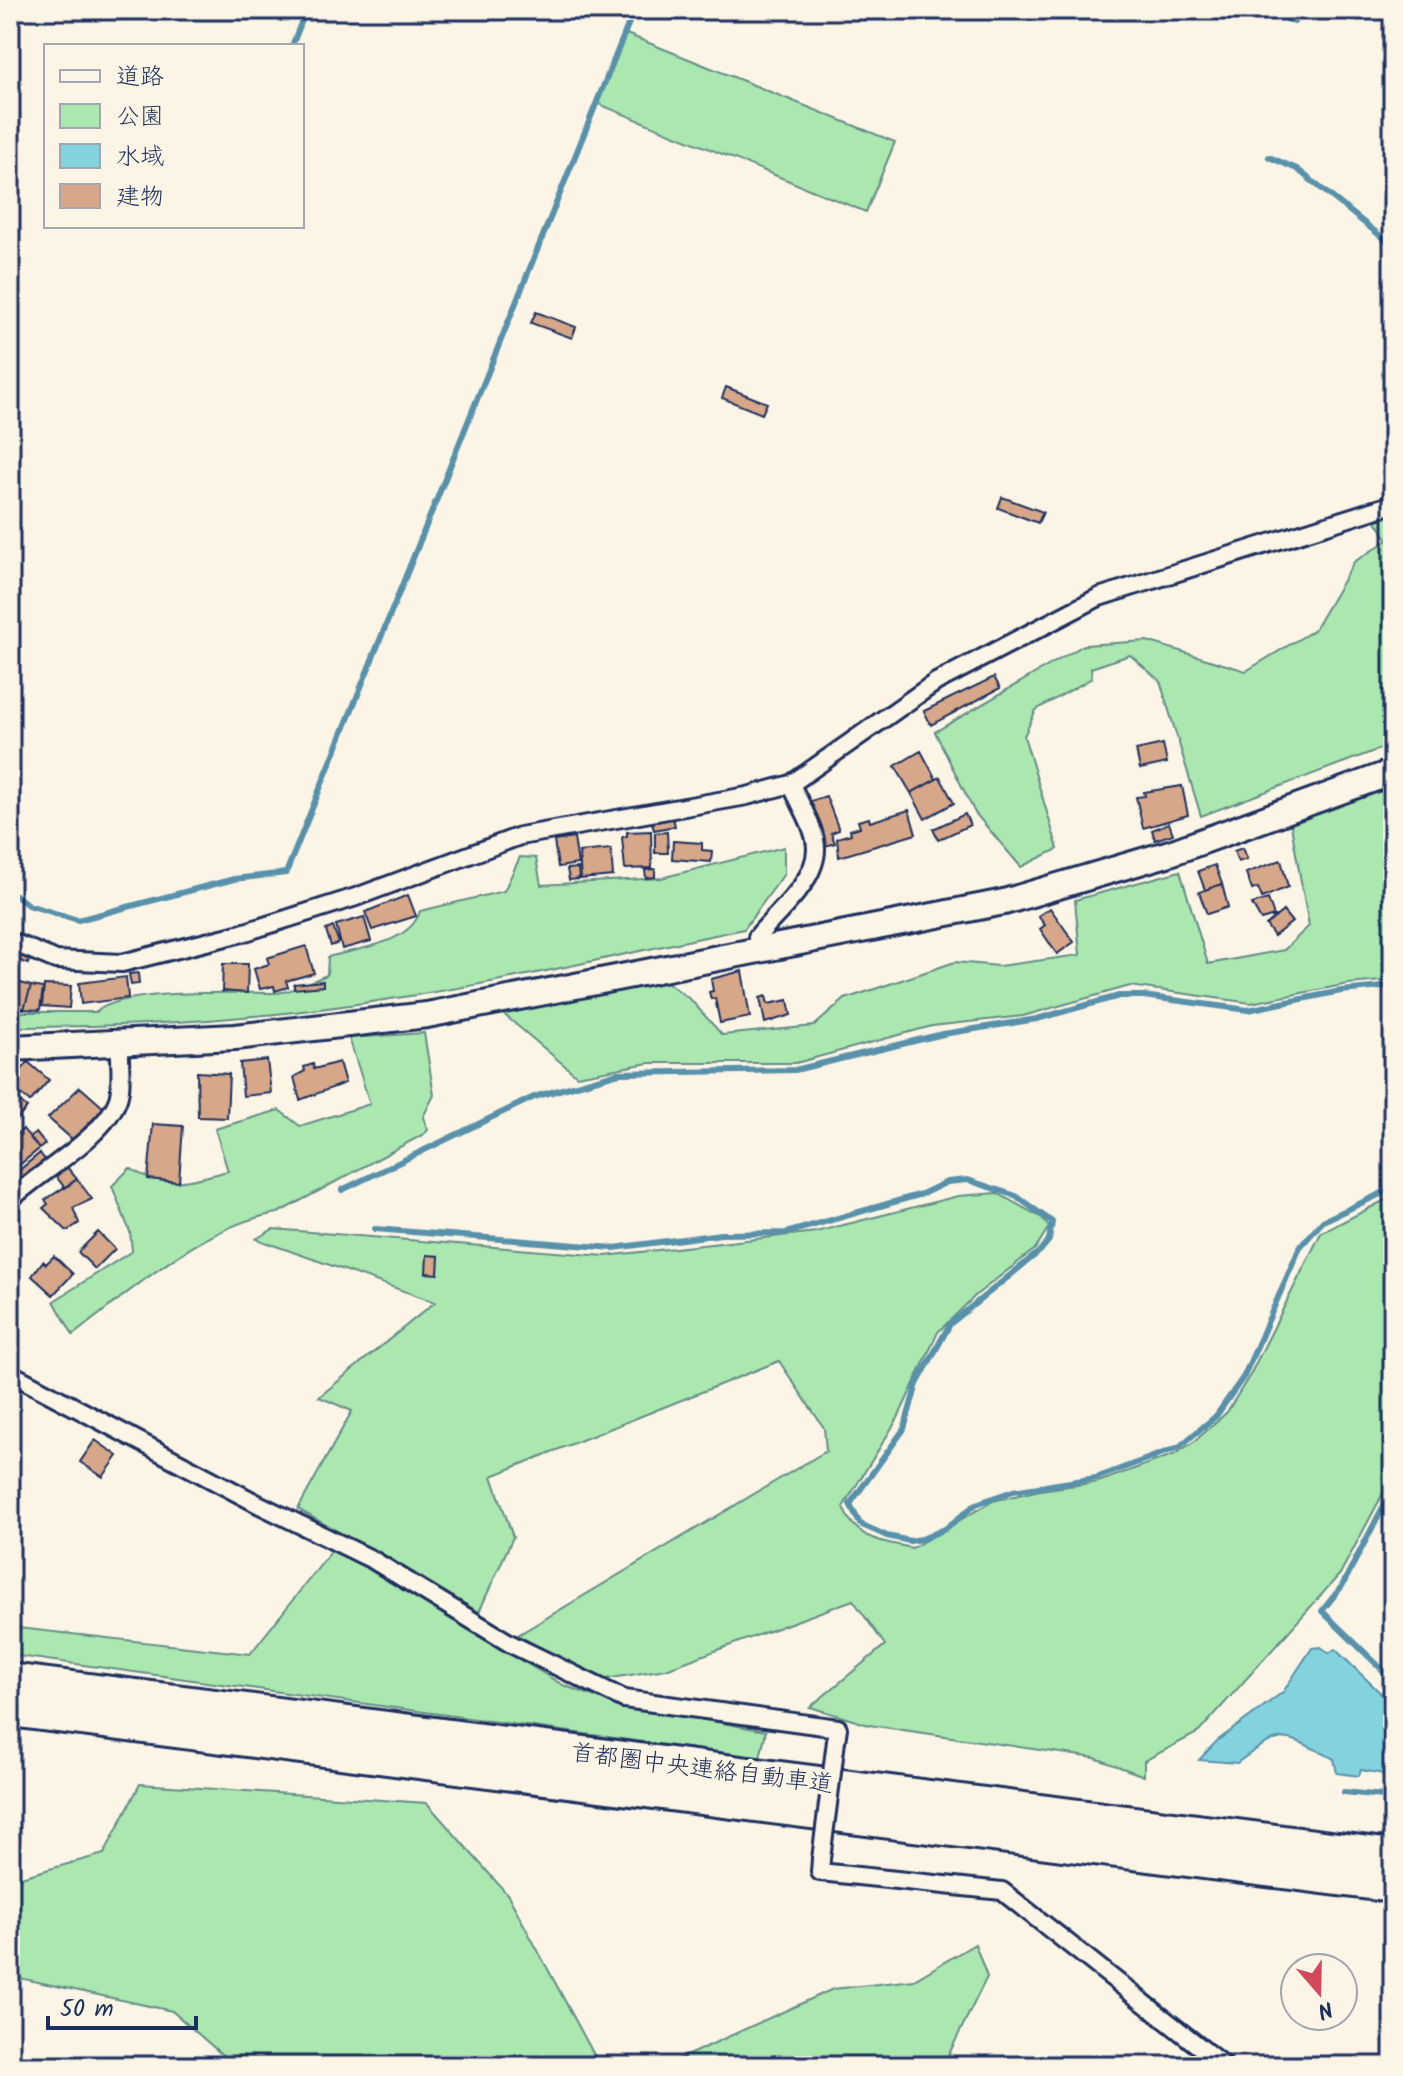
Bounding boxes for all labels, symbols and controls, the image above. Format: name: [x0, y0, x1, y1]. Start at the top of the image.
legend: [44, 44, 304, 228]
text: 道路: [116, 58, 164, 97]
text: 公園: [116, 98, 164, 137]
text: 水域: [116, 138, 164, 177]
text: 建物: [116, 178, 164, 217]
street label: 首都圏中央連絡自動車道: [568, 1734, 835, 1805]
north arrow: [1279, 1952, 1359, 2032]
scale bar: [48, 1980, 196, 2030]
text: 50 m: [60, 1990, 114, 2029]
text: N: [1312, 1990, 1337, 2027]

